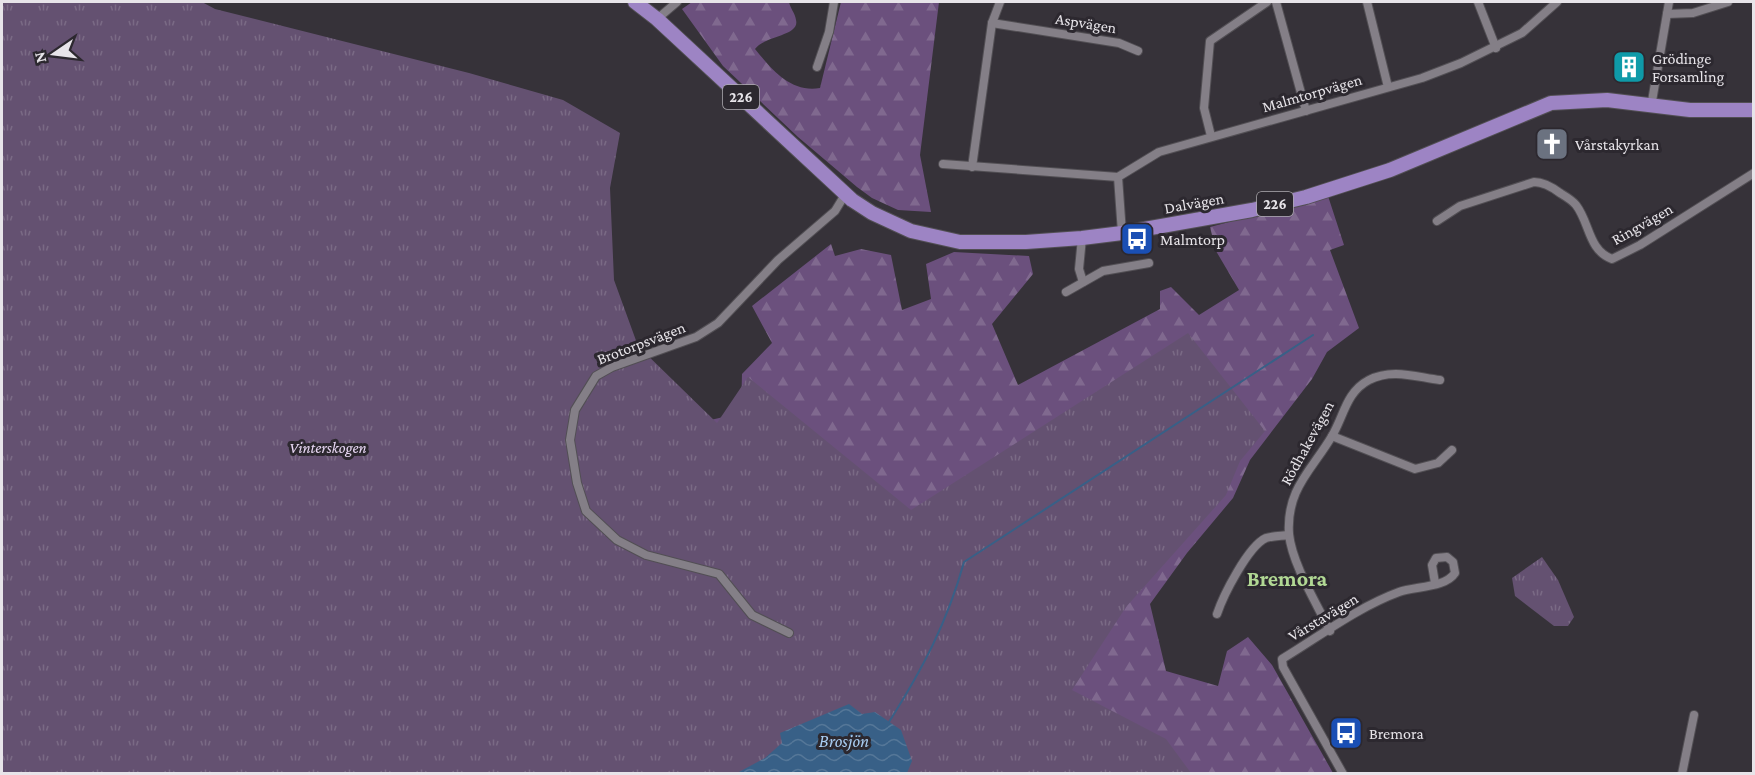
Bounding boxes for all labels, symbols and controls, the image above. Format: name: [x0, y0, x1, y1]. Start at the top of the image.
street label: Aspvägen: [1054, 10, 1118, 37]
north arrow: [24, 24, 84, 84]
building icon: Grödinge Forsamling: [1611, 49, 1647, 85]
text: N: [30, 50, 49, 65]
place label: Grödinge Forsamling: [1652, 50, 1725, 86]
street label: Malmtorpvägen: [1260, 71, 1364, 116]
road number: 226: [723, 85, 759, 109]
church icon: Vårstakyrkan: [1534, 126, 1570, 162]
place label: Vårstakyrkan: [1575, 136, 1660, 154]
street label: Dalvägen: [1163, 189, 1226, 218]
road number: 226: [1257, 192, 1293, 216]
street label: Ringvägen: [1609, 200, 1676, 249]
bus stop icon: Malmtorp: [1119, 221, 1155, 257]
place label: Malmtorp: [1160, 231, 1225, 249]
street label: Brotorpsvägen: [594, 318, 688, 369]
street label: Rödhakevägen: [1277, 398, 1338, 489]
park label: Vinterskogen: [289, 439, 367, 457]
district label: Bremora: [1247, 566, 1328, 591]
street label: Vårstavägen: [1285, 589, 1362, 645]
bus stop icon: Bremora: [1328, 715, 1364, 751]
place label: Bremora: [1369, 725, 1424, 742]
water label: Brosjön: [819, 731, 869, 752]

